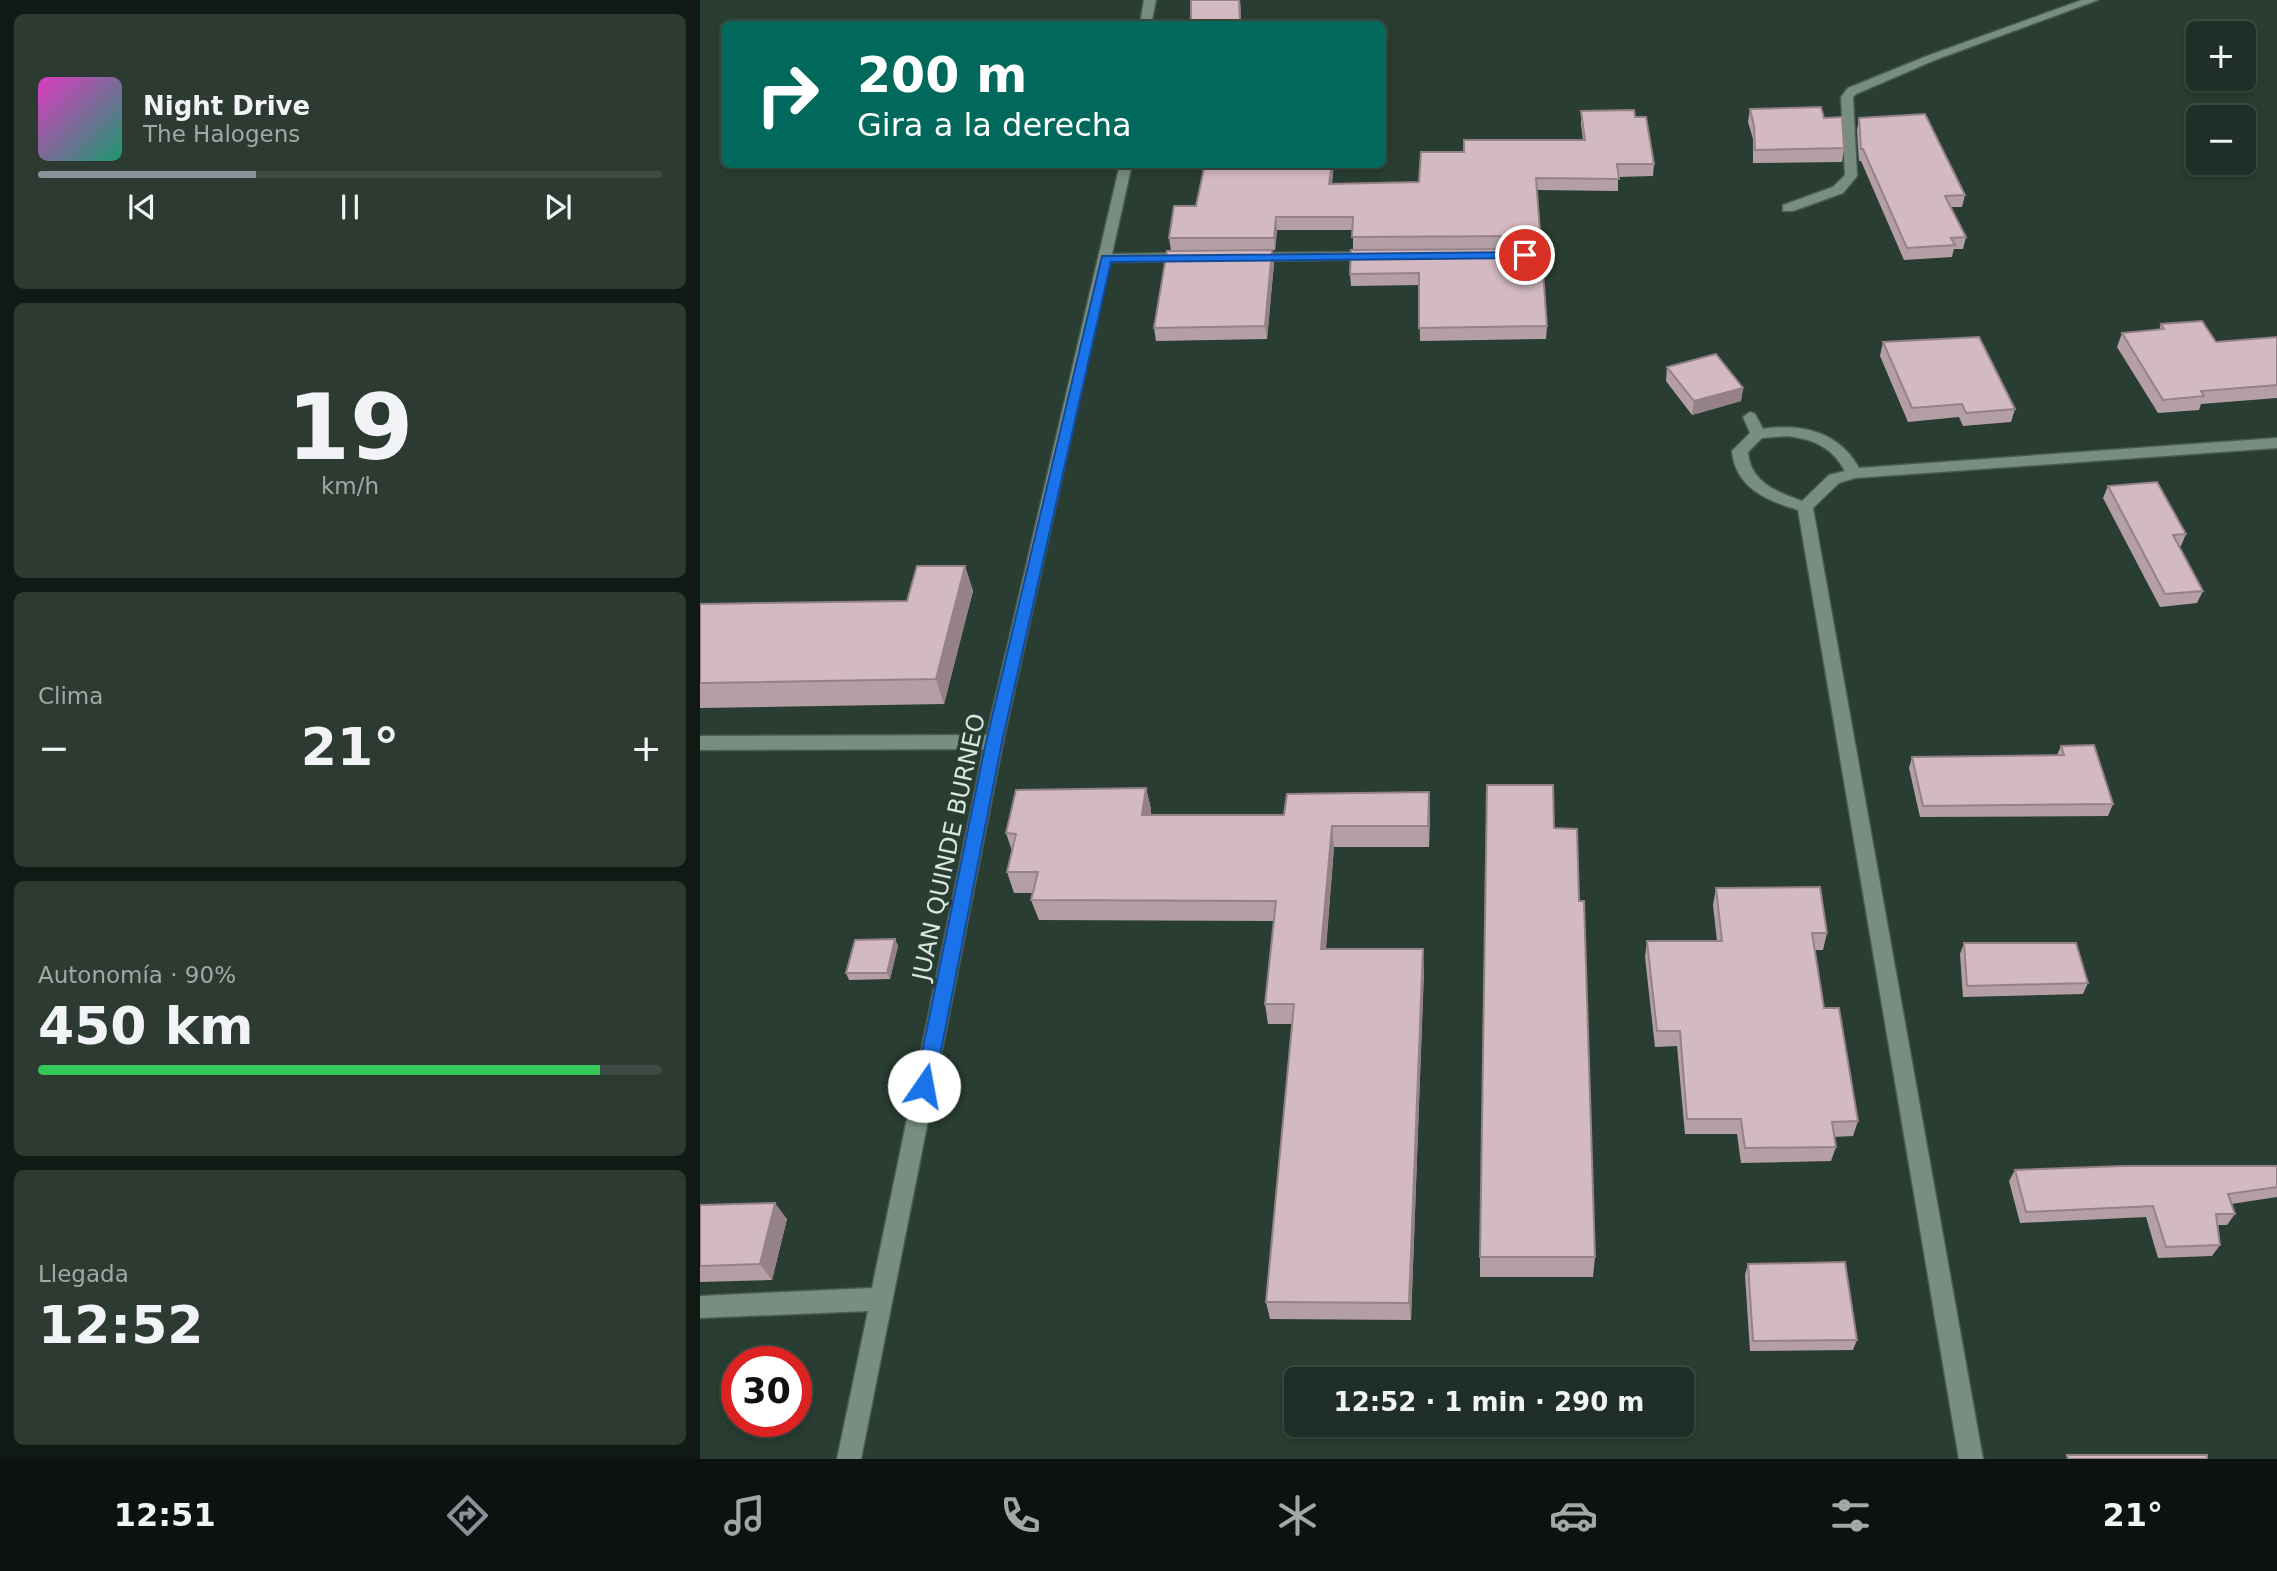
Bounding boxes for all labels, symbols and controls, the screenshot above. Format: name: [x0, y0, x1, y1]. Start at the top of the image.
map controls: [2186, 21, 2256, 175]
button: +: [2186, 21, 2256, 91]
text: 200 m: [857, 47, 1027, 104]
icon: right: [742, 49, 833, 140]
text: Night Drive: [143, 91, 310, 121]
button: −: [2186, 105, 2256, 175]
text: Gira a la derecha: [857, 106, 1132, 144]
text: The Halogens: [143, 121, 300, 147]
icon: previous: [123, 188, 161, 226]
icon: pause: [331, 188, 369, 226]
icon: next: [539, 188, 577, 226]
pin: [1495, 225, 1555, 285]
icon: arrive: [1506, 236, 1544, 274]
text: 19: [287, 375, 413, 480]
text: km/h: [321, 473, 379, 499]
text: Clima: [38, 683, 103, 709]
street label: JUAN QUINDE BURNEO: [907, 711, 991, 985]
text: 21°: [301, 717, 399, 777]
text: −: [38, 726, 70, 770]
text: +: [630, 726, 662, 770]
text: Autonomía · 90%: [38, 962, 236, 988]
text: 450 km: [38, 996, 253, 1056]
position arrow: [887, 1049, 961, 1123]
text: Llegada: [38, 1261, 129, 1287]
text: 12:52: [38, 1295, 204, 1355]
speed limit sign: 30: [721, 1346, 812, 1437]
text: 12:52 · 1 min · 290 m: [1334, 1387, 1644, 1417]
icon: directions: [443, 1491, 492, 1540]
icon: music: [720, 1491, 769, 1540]
icon: phone: [996, 1491, 1045, 1540]
icon: climate: [1273, 1491, 1322, 1540]
icon: car: [1549, 1491, 1598, 1540]
icon: filters: [1826, 1491, 1875, 1540]
text: 12:51: [114, 1496, 216, 1534]
text: 21°: [2103, 1496, 2163, 1534]

